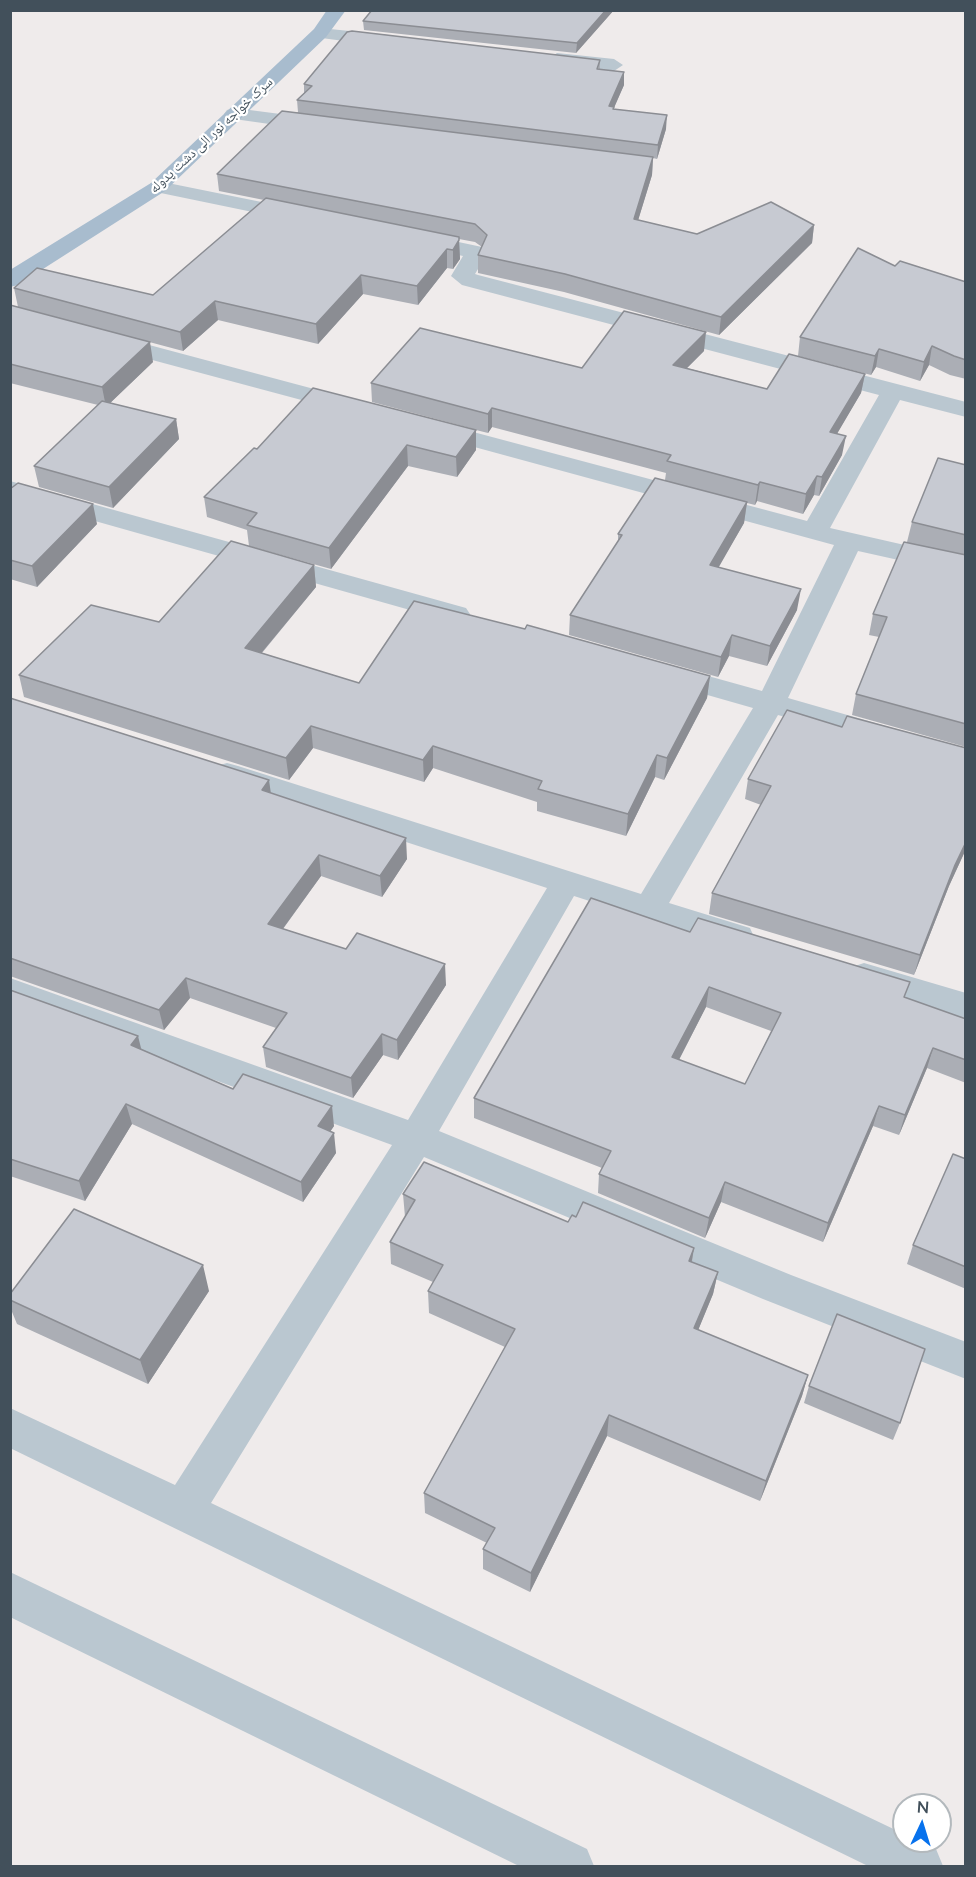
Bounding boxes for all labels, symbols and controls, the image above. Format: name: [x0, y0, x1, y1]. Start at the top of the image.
street label: سرک خواجه نور الی دشت پدوله: [146, 73, 276, 197]
north arrow: [892, 1793, 952, 1853]
text: N: [916, 1797, 930, 1816]

